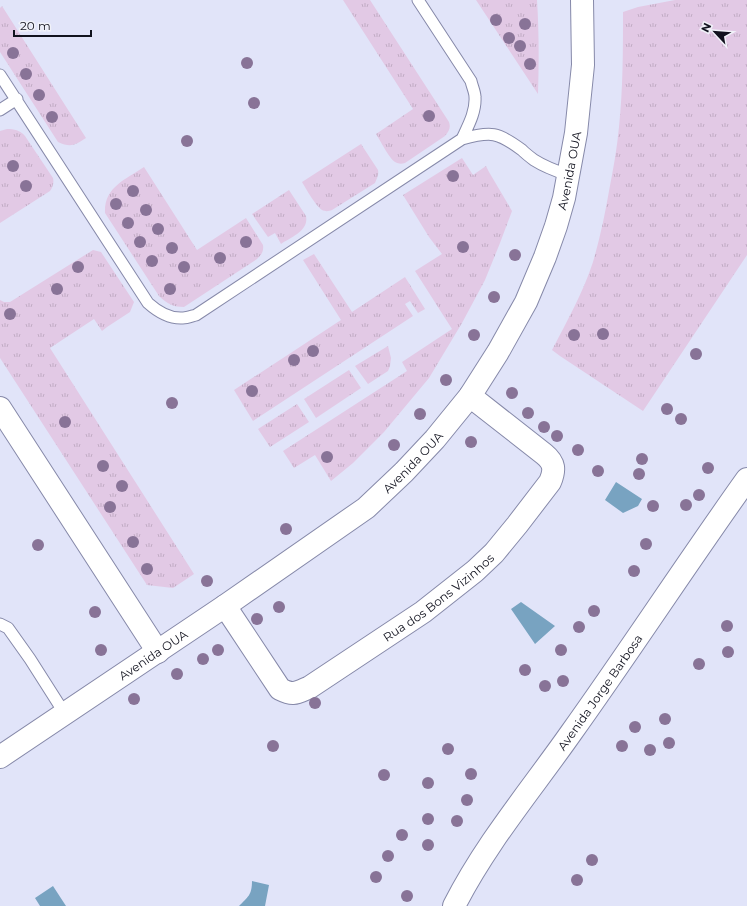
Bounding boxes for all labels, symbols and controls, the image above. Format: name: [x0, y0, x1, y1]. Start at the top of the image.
scale bar: [14, 12, 91, 38]
north arrow: [695, 12, 735, 52]
text: 20 m: [20, 18, 51, 33]
text: N: [698, 21, 714, 35]
street label: Avenida OUA: [554, 130, 584, 211]
street label: Avenida OUA: [379, 428, 446, 496]
street label: Rua dos Bons Vizinhos: [380, 550, 497, 644]
street label: Avenida OUA: [116, 626, 190, 683]
street label: Avenida Jorge Barbosa: [554, 631, 645, 753]

